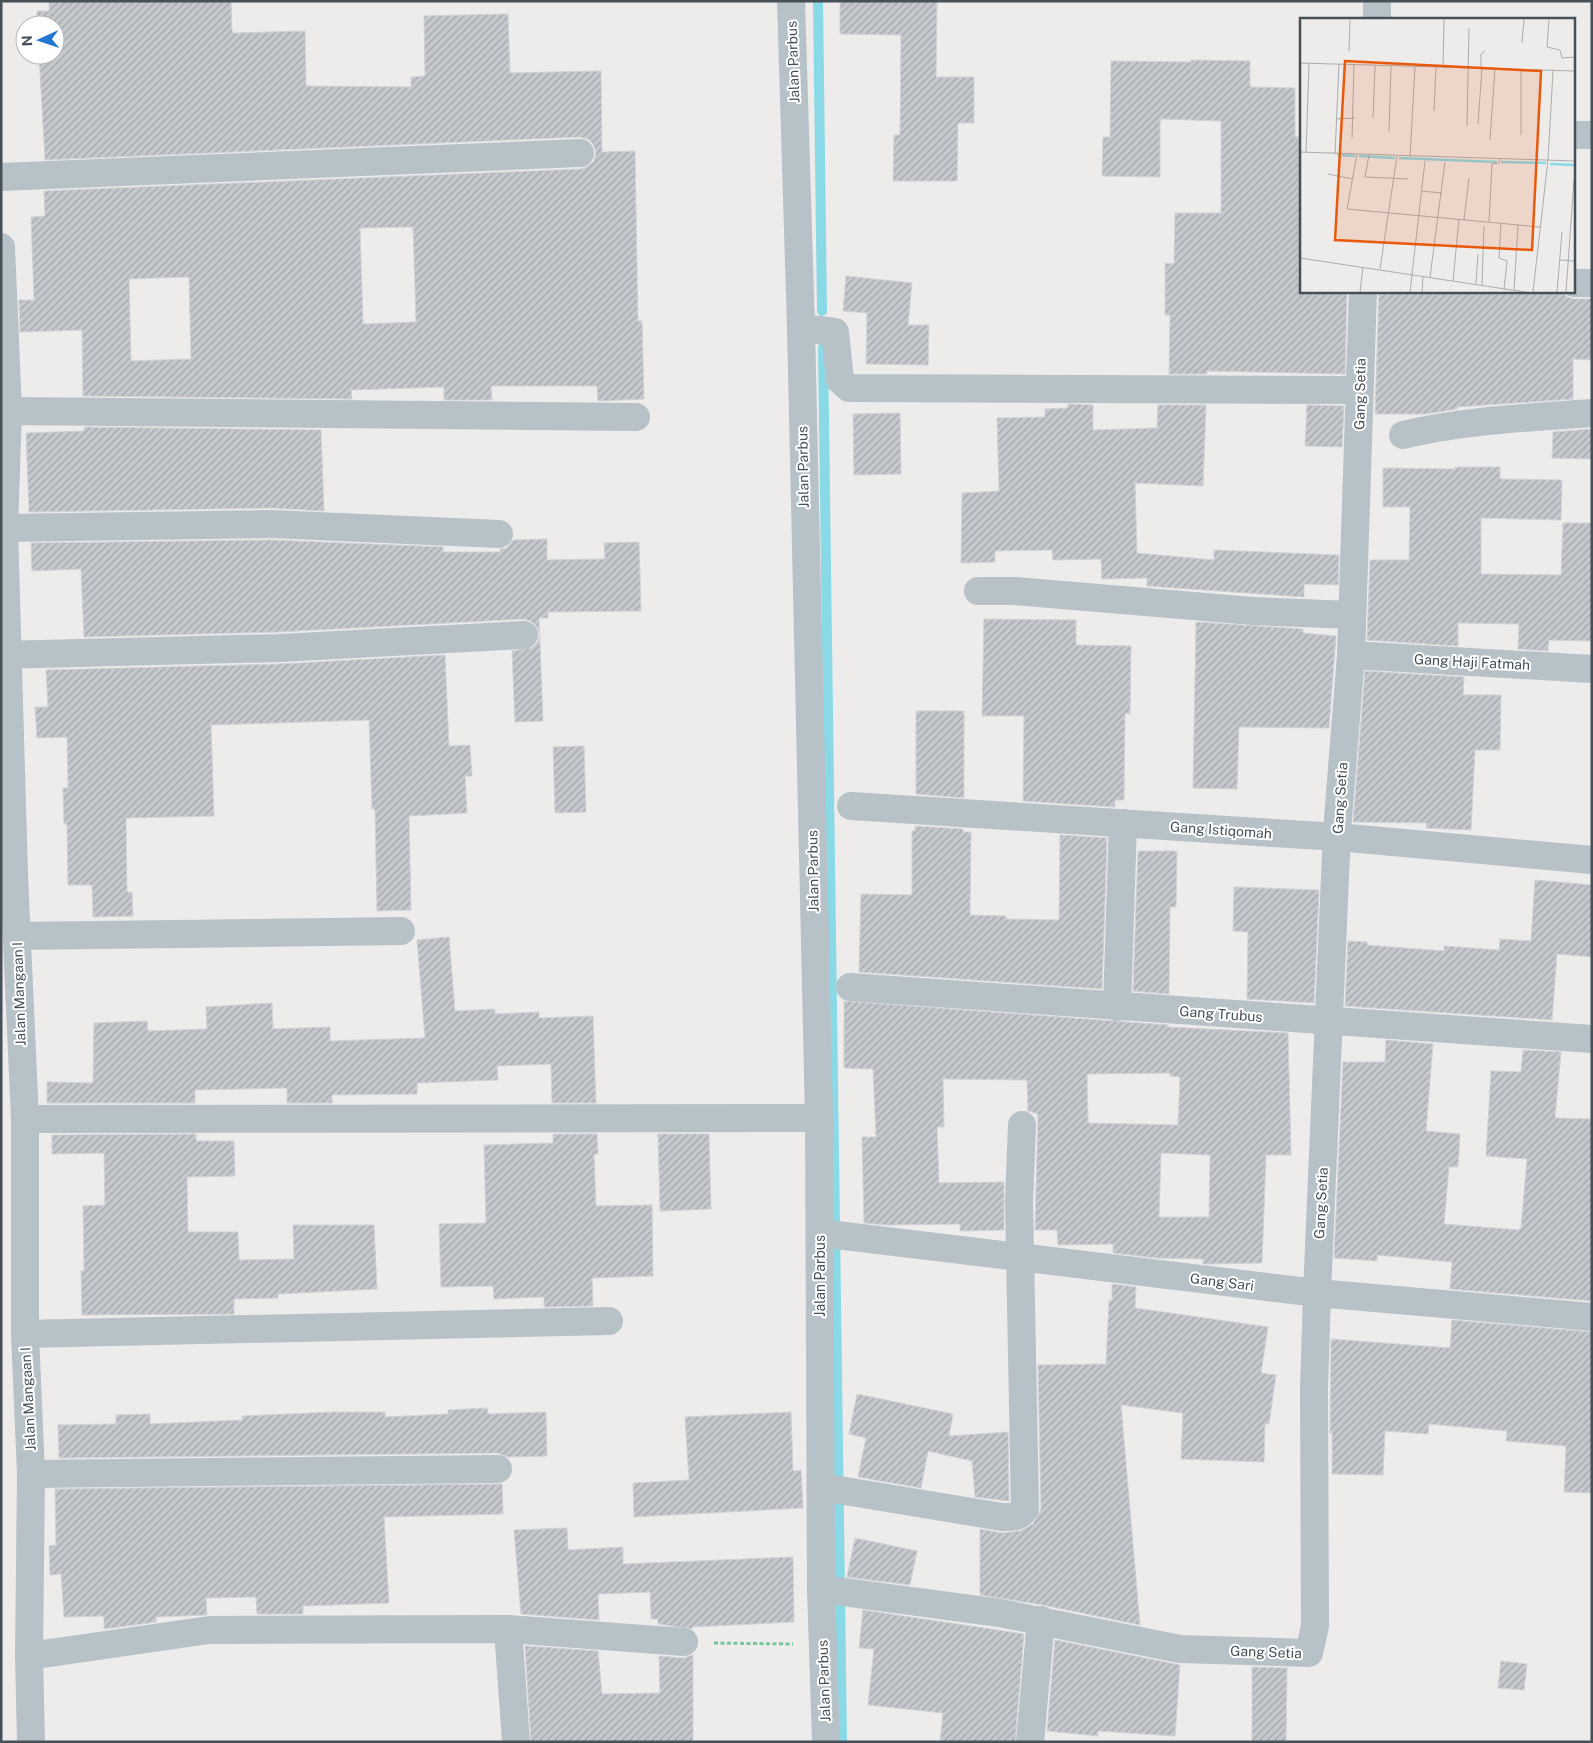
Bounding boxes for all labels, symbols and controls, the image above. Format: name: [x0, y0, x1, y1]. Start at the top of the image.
north arrow: [15, 15, 65, 65]
inset map: [1300, 18, 1576, 292]
street label: Jalan Parbus: [784, 21, 802, 103]
text: N: [19, 35, 35, 47]
street label: Gang Setia: [1351, 358, 1369, 430]
street label: Jalan Parbus: [794, 426, 812, 508]
street label: Gang Haji Fatmah: [1414, 651, 1530, 673]
street label: Gang Setia: [1330, 762, 1350, 834]
street label: Gang Istiqomah: [1169, 818, 1273, 842]
street label: Jalan Parbus: [804, 830, 822, 912]
street label: Jalan Mangaan I: [9, 942, 29, 1046]
street label: Gang Trubus: [1179, 1003, 1263, 1025]
street label: Gang Setia: [1311, 1167, 1331, 1239]
street label: Jalan Parbus: [812, 1235, 828, 1317]
street label: Gang Sari: [1189, 1270, 1255, 1294]
street label: Jalan Mangaan I: [17, 1347, 39, 1451]
street label: Jalan Parbus: [815, 1640, 833, 1722]
street label: Gang Setia: [1230, 1643, 1302, 1661]

